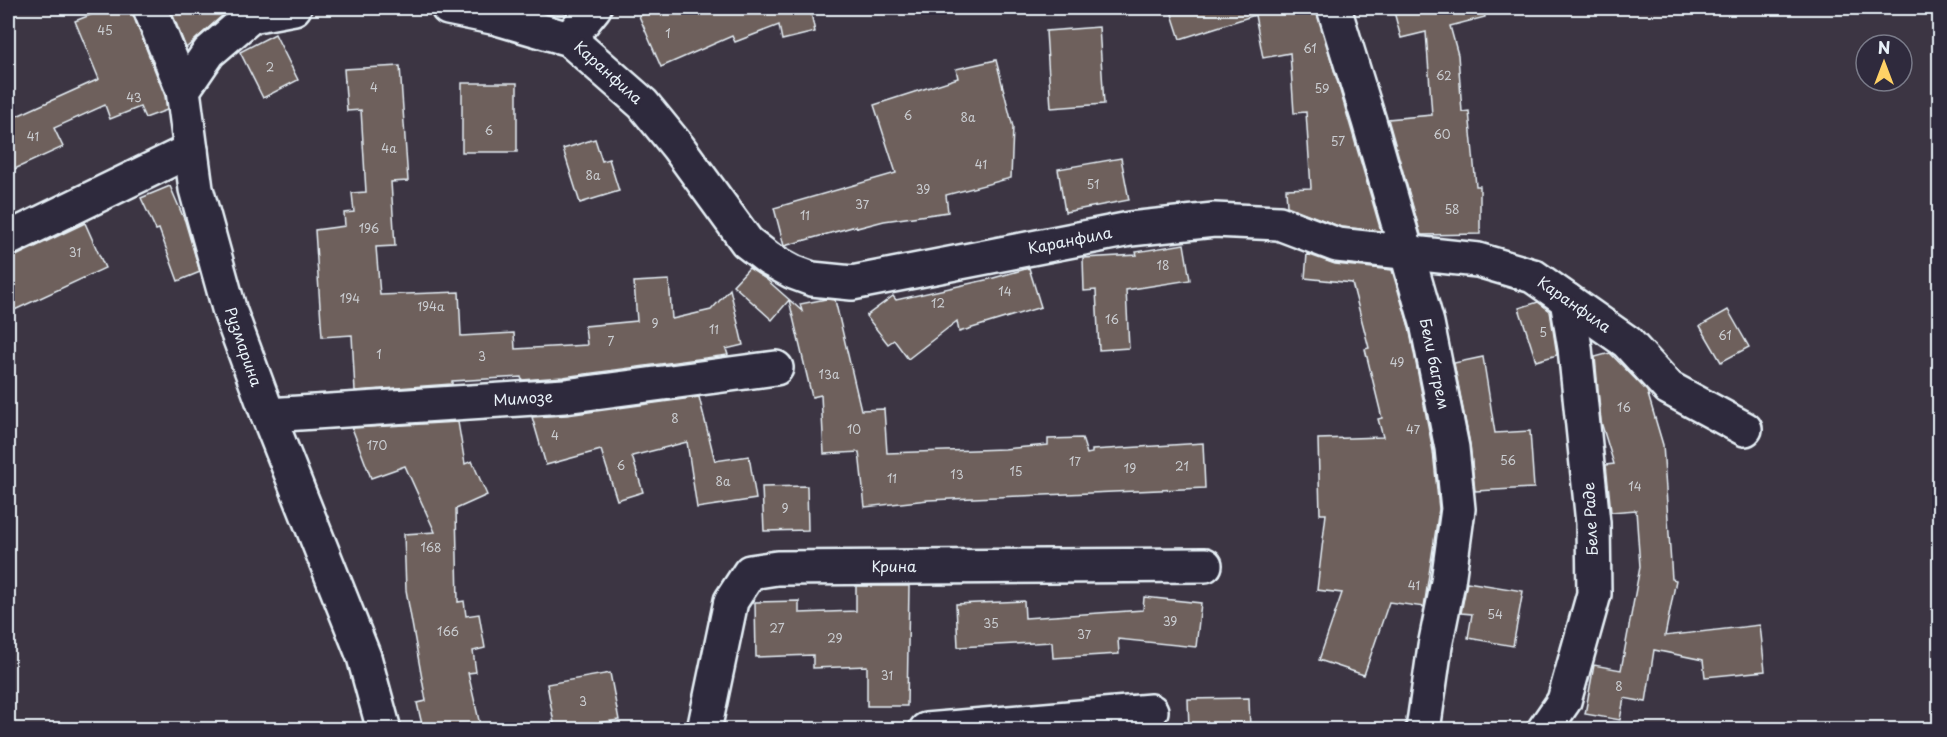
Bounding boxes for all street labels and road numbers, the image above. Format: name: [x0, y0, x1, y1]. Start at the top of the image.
street label: Каранфила: [570, 35, 649, 109]
street label: Каранфила: [1026, 220, 1114, 259]
street label: Каранфила: [1533, 270, 1617, 338]
street label: Рузмарина: [220, 304, 269, 390]
street label: Бели багрем: [1415, 316, 1456, 411]
street label: Мимозе: [492, 384, 553, 411]
street label: Беле Раде: [1576, 482, 1603, 557]
street label: Крина: [872, 554, 917, 577]

